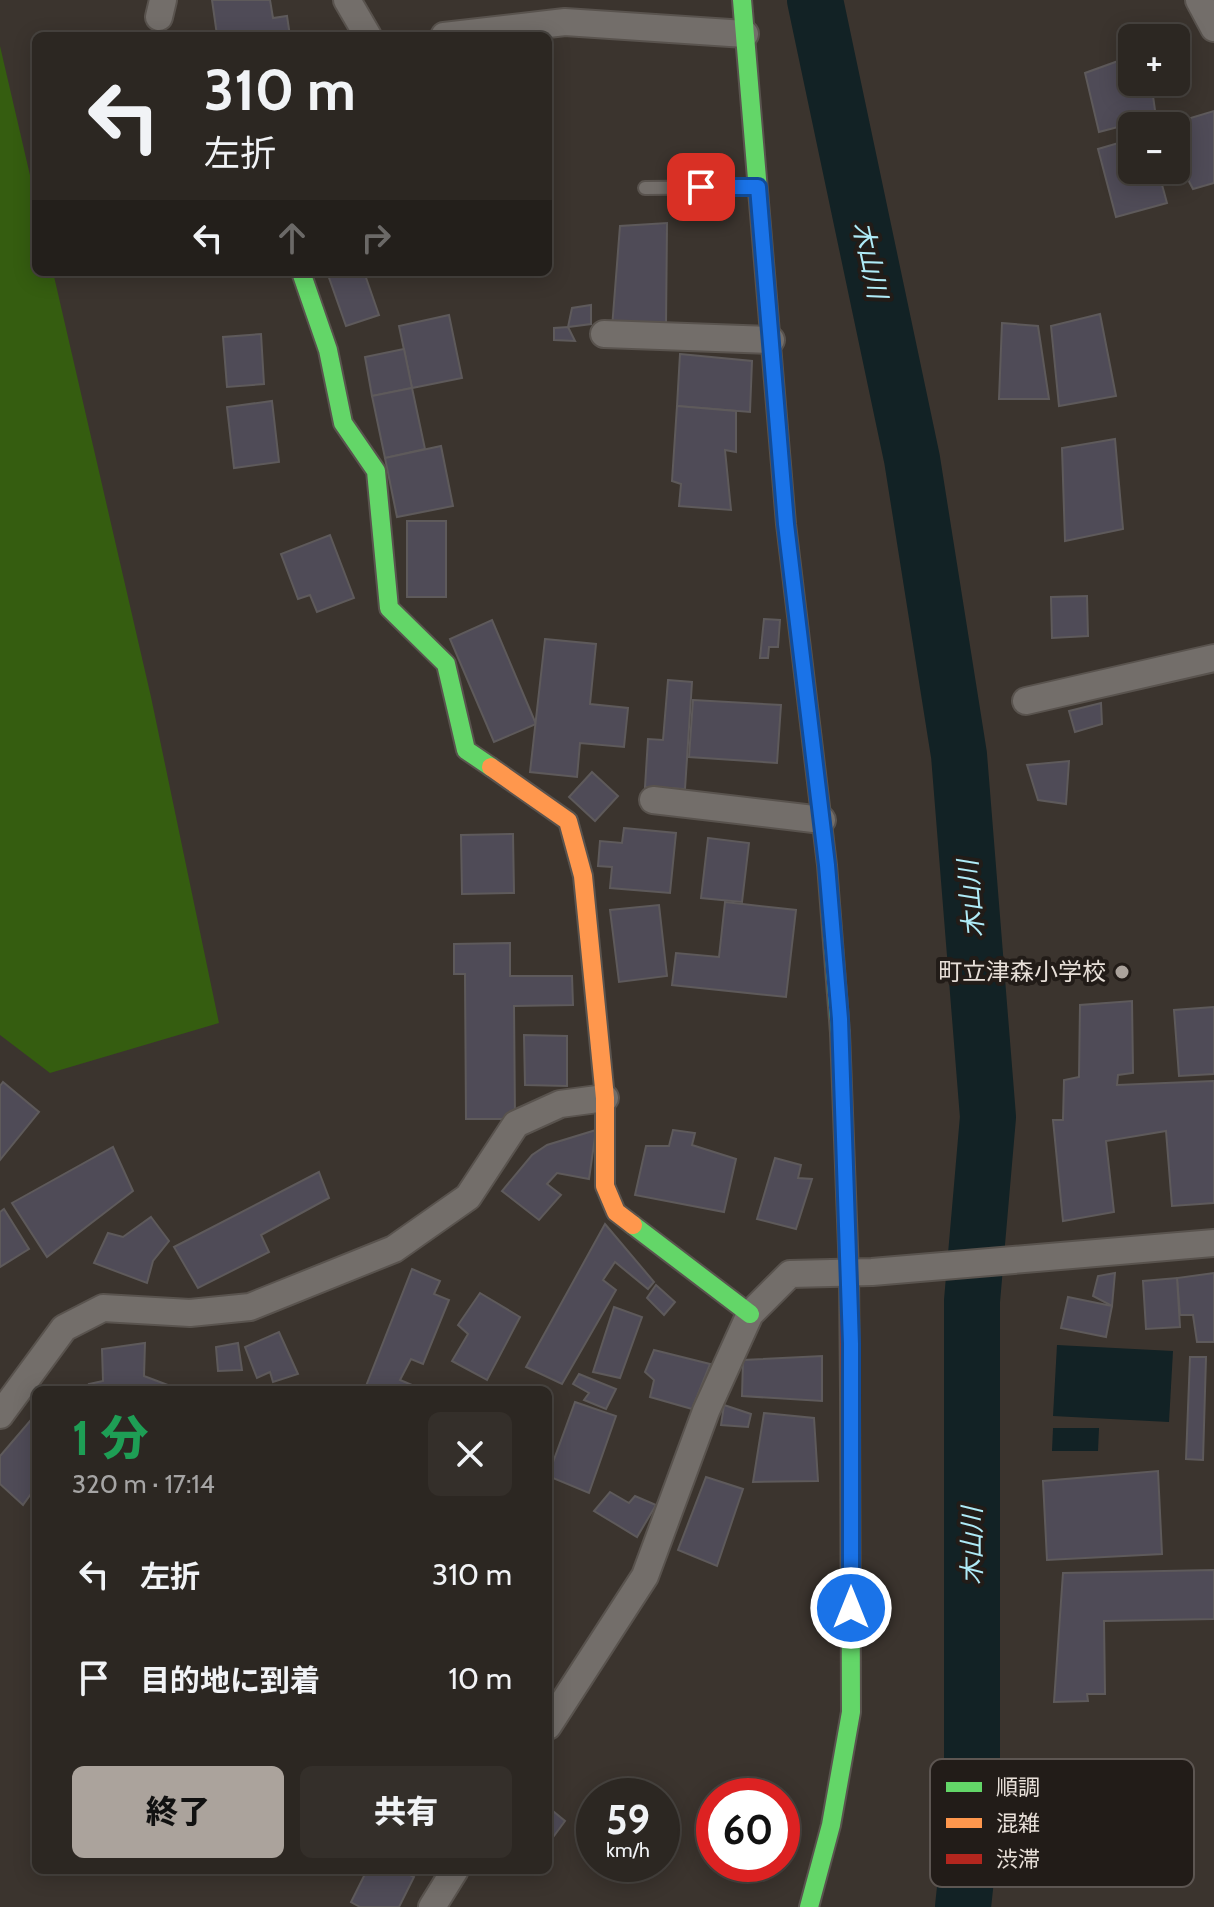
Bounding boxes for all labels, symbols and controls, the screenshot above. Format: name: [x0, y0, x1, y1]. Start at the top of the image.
map controls: [1118, 24, 1190, 184]
button: +: [1118, 24, 1190, 96]
text: 310 m: [204, 56, 356, 124]
icon: left: [72, 64, 176, 168]
button: −: [1118, 112, 1190, 184]
text: 左折: [204, 131, 276, 175]
pin: [667, 153, 735, 221]
icon: arrive: [679, 165, 723, 209]
icon: left: [186, 216, 230, 260]
icon: ahead: [270, 216, 314, 260]
icon: right: [354, 216, 398, 260]
water label: 木山川: [846, 219, 894, 304]
water label: 木山川: [951, 856, 990, 939]
place label: 町立津森小学校: [938, 957, 1106, 986]
marker: 町立津森小学校: [1113, 963, 1131, 981]
text: 1 分: [72, 1409, 149, 1467]
button: close: [428, 1412, 512, 1496]
text: 320 m · 17:14: [72, 1468, 215, 1500]
water label: 木山川: [956, 1504, 988, 1585]
icon: left: [72, 1552, 116, 1596]
text: 310 m: [432, 1556, 512, 1593]
text: 左折: [140, 1558, 200, 1595]
position arrow: [809, 1566, 893, 1650]
icon: arrive: [72, 1656, 116, 1700]
text: 10 m: [448, 1660, 512, 1697]
text: 目的地に到着: [140, 1662, 320, 1699]
legend: [930, 1759, 1194, 1887]
button: 終了: [72, 1766, 284, 1858]
button: 共有: [300, 1766, 512, 1858]
text: 順調: [996, 1774, 1040, 1801]
speed limit sign: 60: [696, 1778, 800, 1882]
text: 59: [606, 1795, 650, 1844]
text: 混雑: [996, 1810, 1040, 1837]
text: km/h: [606, 1838, 650, 1862]
text: 渋滞: [996, 1846, 1040, 1873]

